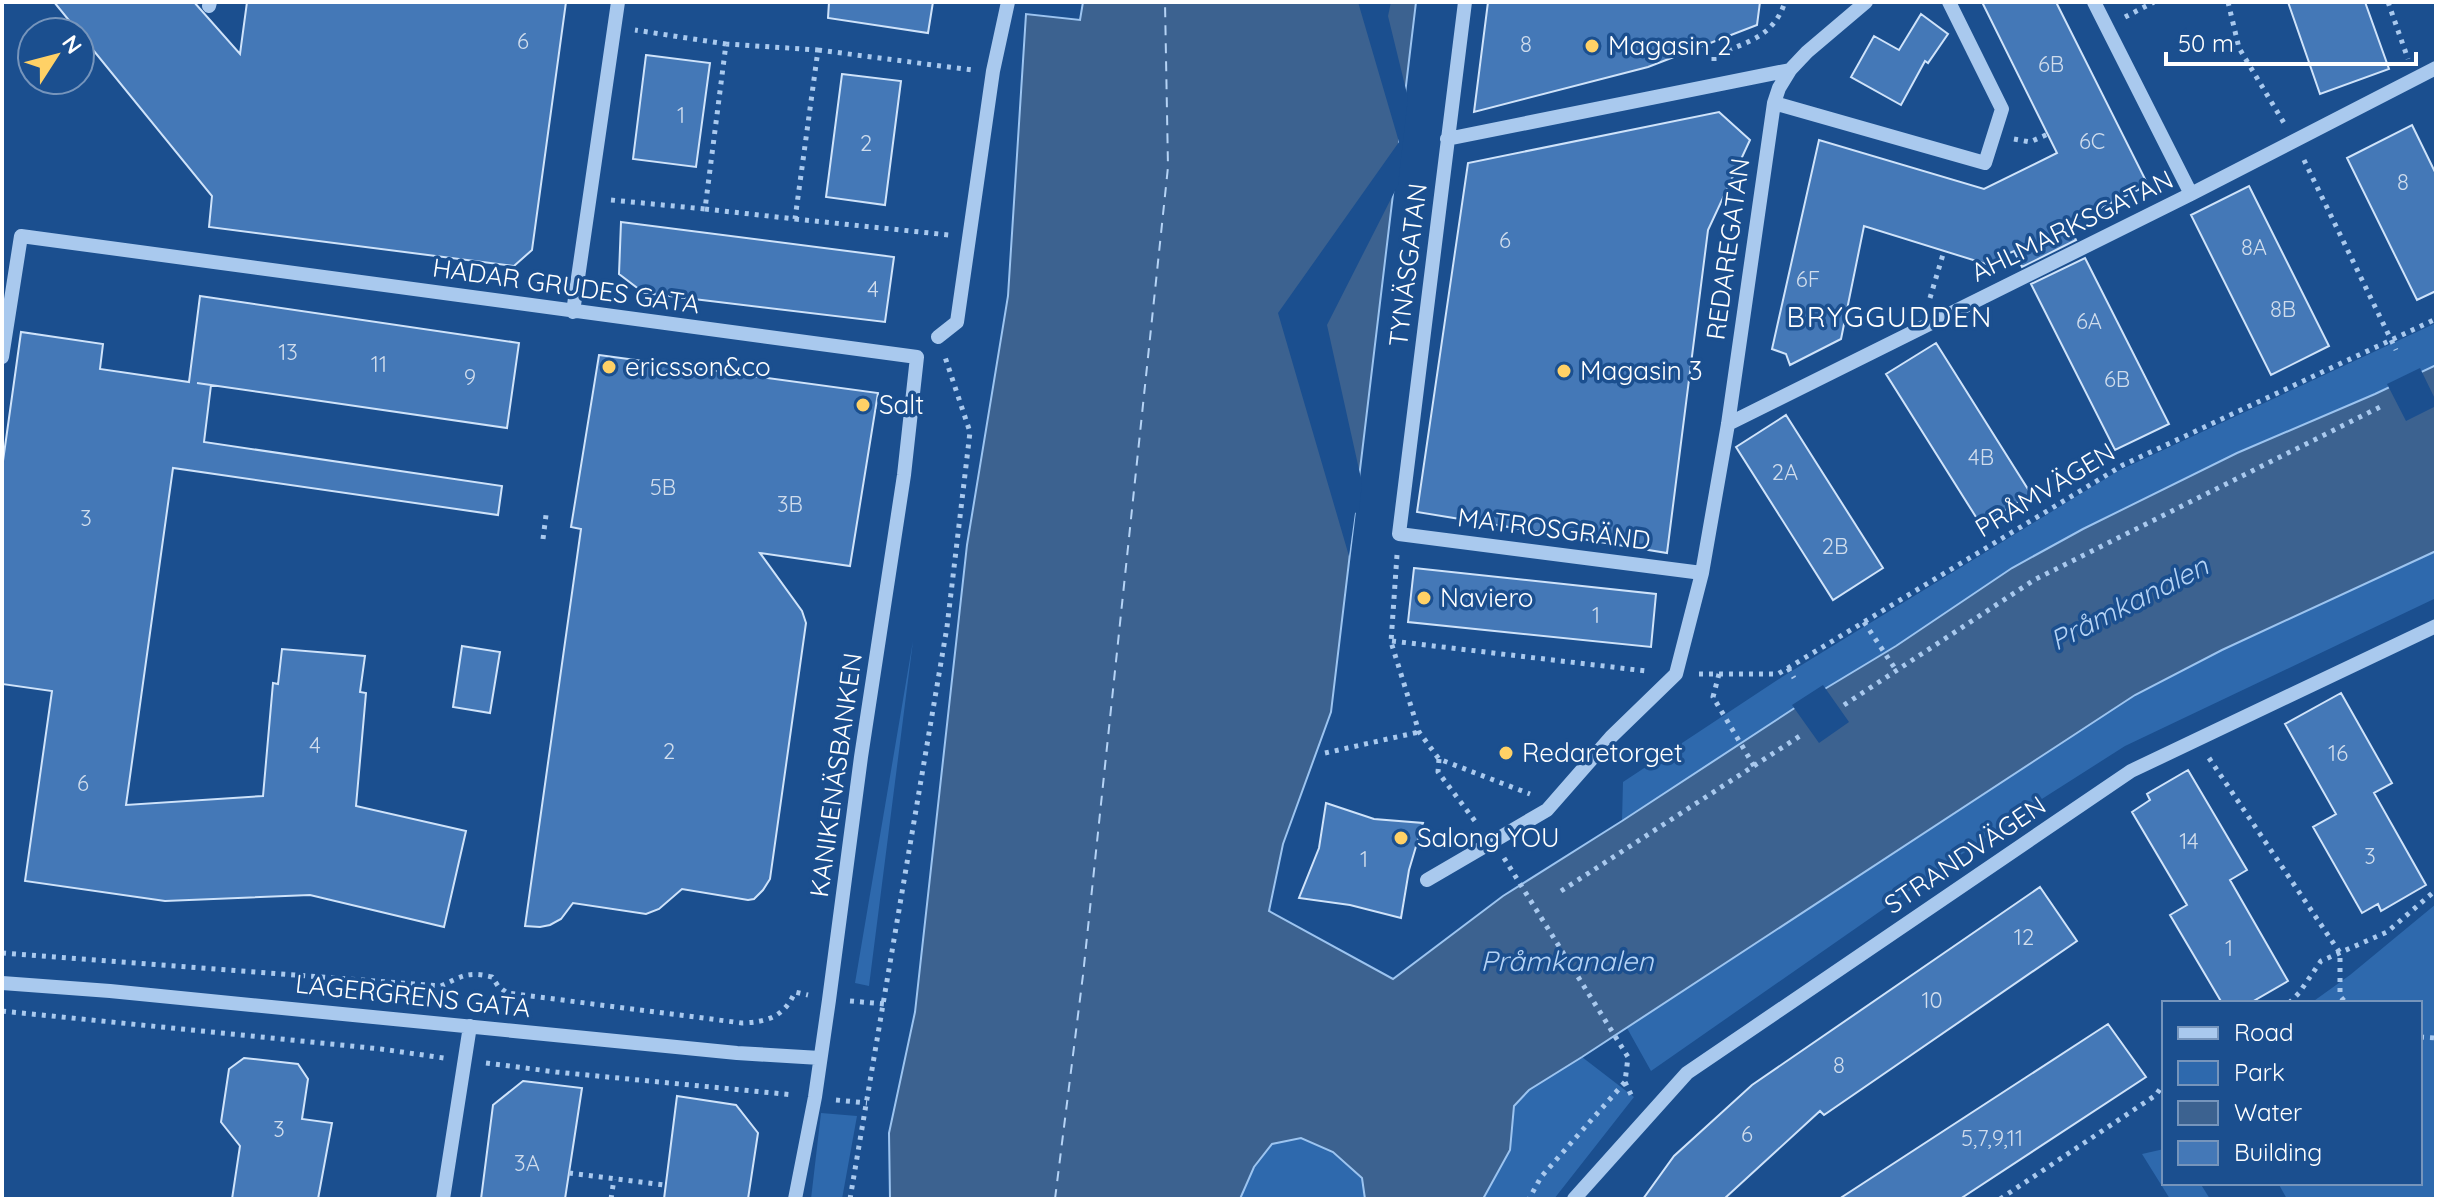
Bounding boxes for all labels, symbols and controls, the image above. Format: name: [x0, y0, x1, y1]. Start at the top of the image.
north arrow: [16, 16, 96, 96]
scale bar: [2166, 16, 2416, 66]
house number: 6: [517, 27, 529, 55]
text: 50 m: [2178, 28, 2234, 58]
text: N: [56, 29, 88, 59]
place label: Magasin 2: [1608, 29, 1731, 62]
house number: 8: [1520, 30, 1532, 58]
marker: Magasin 2: [1583, 37, 1601, 55]
house number: 6B: [2038, 50, 2064, 78]
house number: 1: [677, 101, 685, 129]
house number: 6C: [2079, 127, 2105, 155]
house number: 2: [860, 129, 872, 157]
street label: REDAREGATAN: [1698, 156, 1757, 342]
street label: AHLMARKSGATAN: [1965, 162, 2178, 289]
house number: 8: [2397, 168, 2409, 196]
street label: TYNÄSGATAN: [1381, 181, 1434, 349]
house number: 6: [1499, 226, 1511, 254]
house number: 8A: [2241, 233, 2267, 261]
street label: HADAR GRUDES GATA: [430, 250, 702, 321]
house number: 6F: [1796, 265, 1820, 293]
house number: 4: [867, 275, 879, 303]
house number: 8B: [2270, 295, 2296, 323]
district label: BRYGGUDDEN: [1787, 299, 1993, 334]
house number: 6A: [2076, 307, 2102, 335]
house number: 13: [278, 338, 298, 366]
house number: 11: [371, 350, 387, 378]
place label: ericsson&co: [625, 350, 771, 383]
place label: Magasin 3: [1580, 354, 1703, 387]
marker: ericsson&co: [600, 358, 618, 376]
marker: Magasin 3: [1555, 362, 1573, 380]
house number: 9: [464, 363, 476, 391]
house number: 6B: [2104, 365, 2130, 393]
place label: Salt: [879, 388, 924, 421]
marker: Salt: [854, 396, 872, 414]
street label: PRÅMVÄGEN: [1969, 435, 2121, 544]
house number: 4B: [1968, 443, 1994, 471]
house number: 2A: [1772, 458, 1798, 486]
house number: 5B: [650, 473, 676, 501]
house number: 3B: [777, 490, 803, 518]
street label: MATROSGRÄND: [1456, 500, 1653, 557]
house number: 3: [80, 504, 92, 532]
house number: 2B: [1822, 532, 1848, 560]
water label: Pråmkanalen: [2044, 547, 2214, 657]
place label: Naviero: [1440, 581, 1534, 614]
marker: Naviero: [1415, 589, 1433, 607]
house number: 1: [1592, 601, 1600, 629]
street label: KANIKENÄSBANKEN: [802, 651, 869, 899]
house number: 4: [309, 731, 321, 759]
place label: Redaretorget: [1522, 736, 1683, 769]
house number: 2: [663, 737, 675, 765]
house number: 16: [2328, 739, 2348, 767]
marker: Redaretorget: [1497, 744, 1515, 762]
house number: 6: [77, 769, 89, 797]
street label: STRANDVÄGEN: [1878, 788, 2052, 921]
place label: Salong YOU: [1417, 821, 1559, 854]
house number: 14: [2179, 827, 2199, 855]
marker: Salong YOU: [1392, 829, 1410, 847]
house number: 3: [2364, 842, 2376, 870]
house number: 1: [1360, 845, 1368, 873]
house number: 12: [2014, 923, 2034, 951]
house number: 1: [2225, 934, 2233, 962]
water label: Pråmkanalen: [1481, 943, 1654, 978]
street label: LAGERGRENS GATA: [294, 967, 532, 1024]
house number: 10: [1921, 986, 1943, 1014]
legend: [2162, 1001, 2422, 1185]
text: Road: [2234, 1017, 2294, 1047]
house number: 8: [1833, 1051, 1845, 1079]
text: Park: [2234, 1057, 2285, 1087]
text: Water: [2234, 1097, 2302, 1127]
house number: 3: [273, 1115, 285, 1143]
house number: 6: [1741, 1120, 1753, 1148]
house number: 5,7,9,11: [1961, 1124, 2023, 1152]
text: Building: [2234, 1137, 2322, 1167]
house number: 3A: [514, 1149, 540, 1177]

